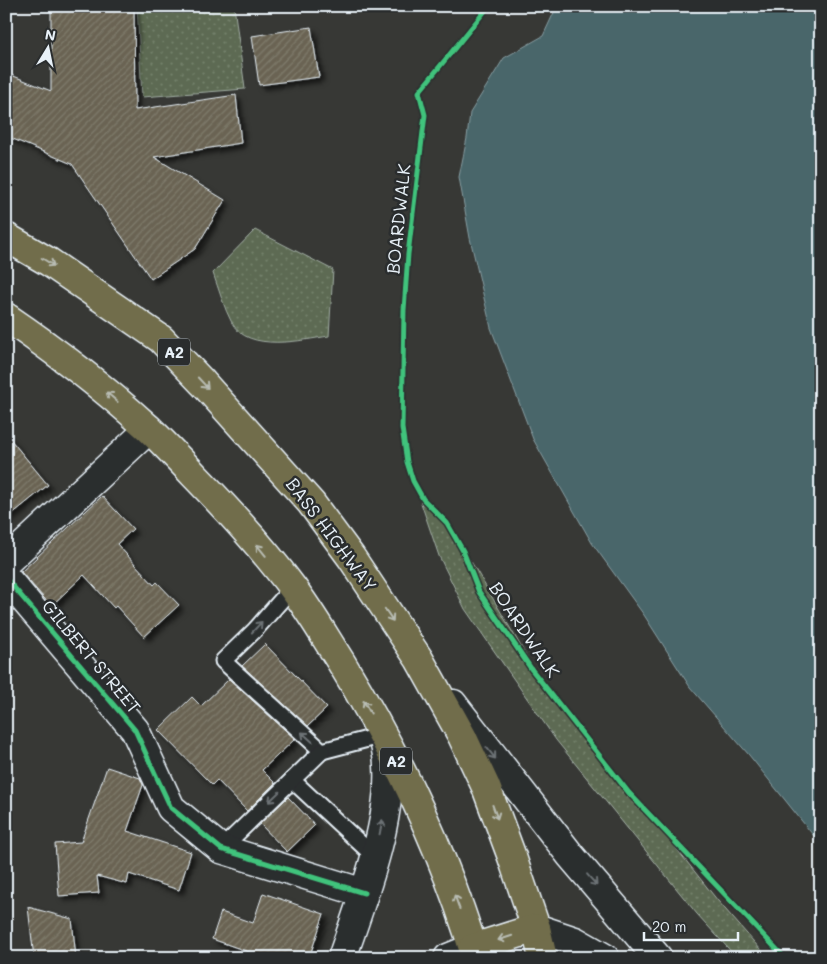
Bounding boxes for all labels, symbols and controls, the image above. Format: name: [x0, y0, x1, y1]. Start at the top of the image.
north arrow: [22, 22, 72, 72]
text: N: [43, 24, 57, 45]
street label: BOARDWALK: [380, 163, 416, 275]
one-way arrow: [41, 257, 55, 267]
road number: A2: [158, 338, 190, 366]
one-way arrow: [197, 376, 209, 389]
one-way arrow: [106, 391, 119, 402]
street label: BASS HIGHWAY: [281, 473, 382, 596]
one-way arrow: [256, 544, 267, 557]
street label: BOARDWALK: [484, 577, 566, 682]
street label: GILBERT STREET: [37, 594, 147, 718]
one-way arrow: [384, 607, 394, 621]
one-way arrow: [251, 620, 263, 633]
one-way arrow: [362, 700, 372, 715]
one-way arrow: [300, 732, 313, 743]
one-way arrow: [486, 746, 497, 759]
road number: A2: [380, 748, 412, 774]
one-way arrow: [269, 791, 281, 803]
one-way arrow: [491, 804, 500, 819]
one-way arrow: [377, 820, 387, 836]
one-way arrow: [586, 874, 598, 887]
one-way arrow: [452, 895, 461, 910]
scale bar: [644, 909, 738, 941]
text: 20 m: [652, 916, 686, 936]
one-way arrow: [497, 934, 513, 943]

